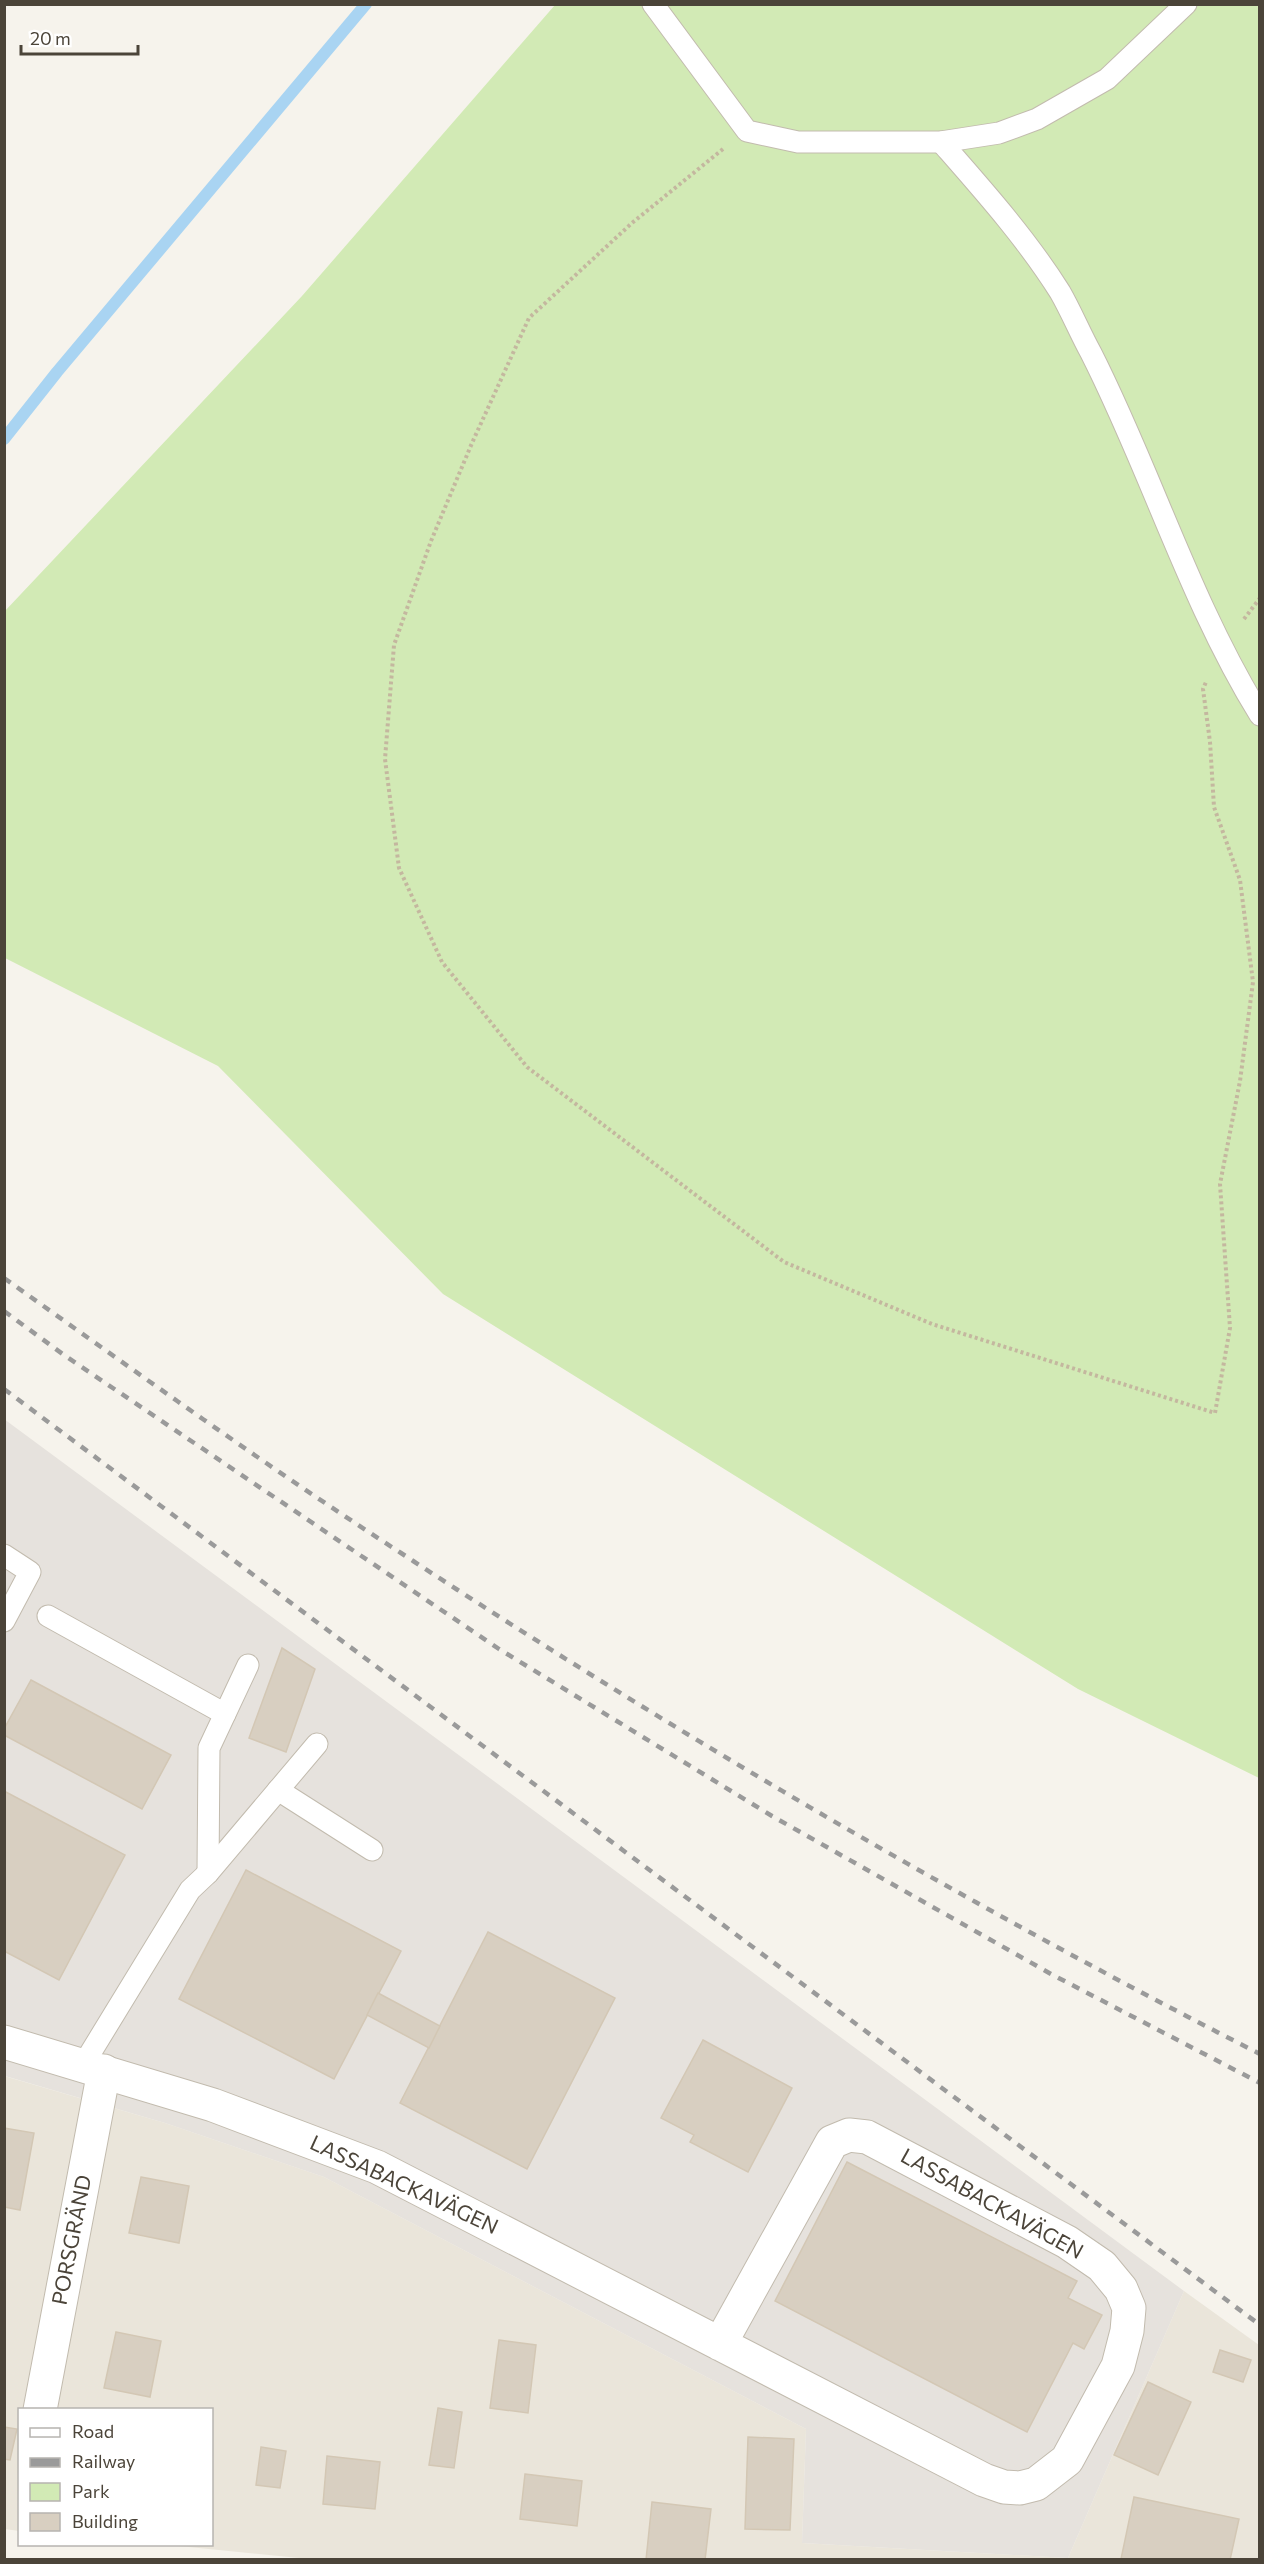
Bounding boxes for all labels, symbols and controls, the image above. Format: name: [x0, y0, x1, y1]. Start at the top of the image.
scale bar: [21, 18, 138, 56]
text: 20 m: [30, 27, 71, 49]
street label: LASSABACKAVÄGEN: [307, 2129, 503, 2238]
street label: LASSABACKAVÄGEN: [897, 2142, 1088, 2263]
street label: PORSGRÄND: [46, 2173, 95, 2307]
legend: [18, 2408, 213, 2546]
text: Road: [72, 2420, 114, 2442]
text: Railway: [72, 2450, 135, 2472]
text: Park: [72, 2480, 110, 2502]
text: Building: [72, 2510, 138, 2532]

